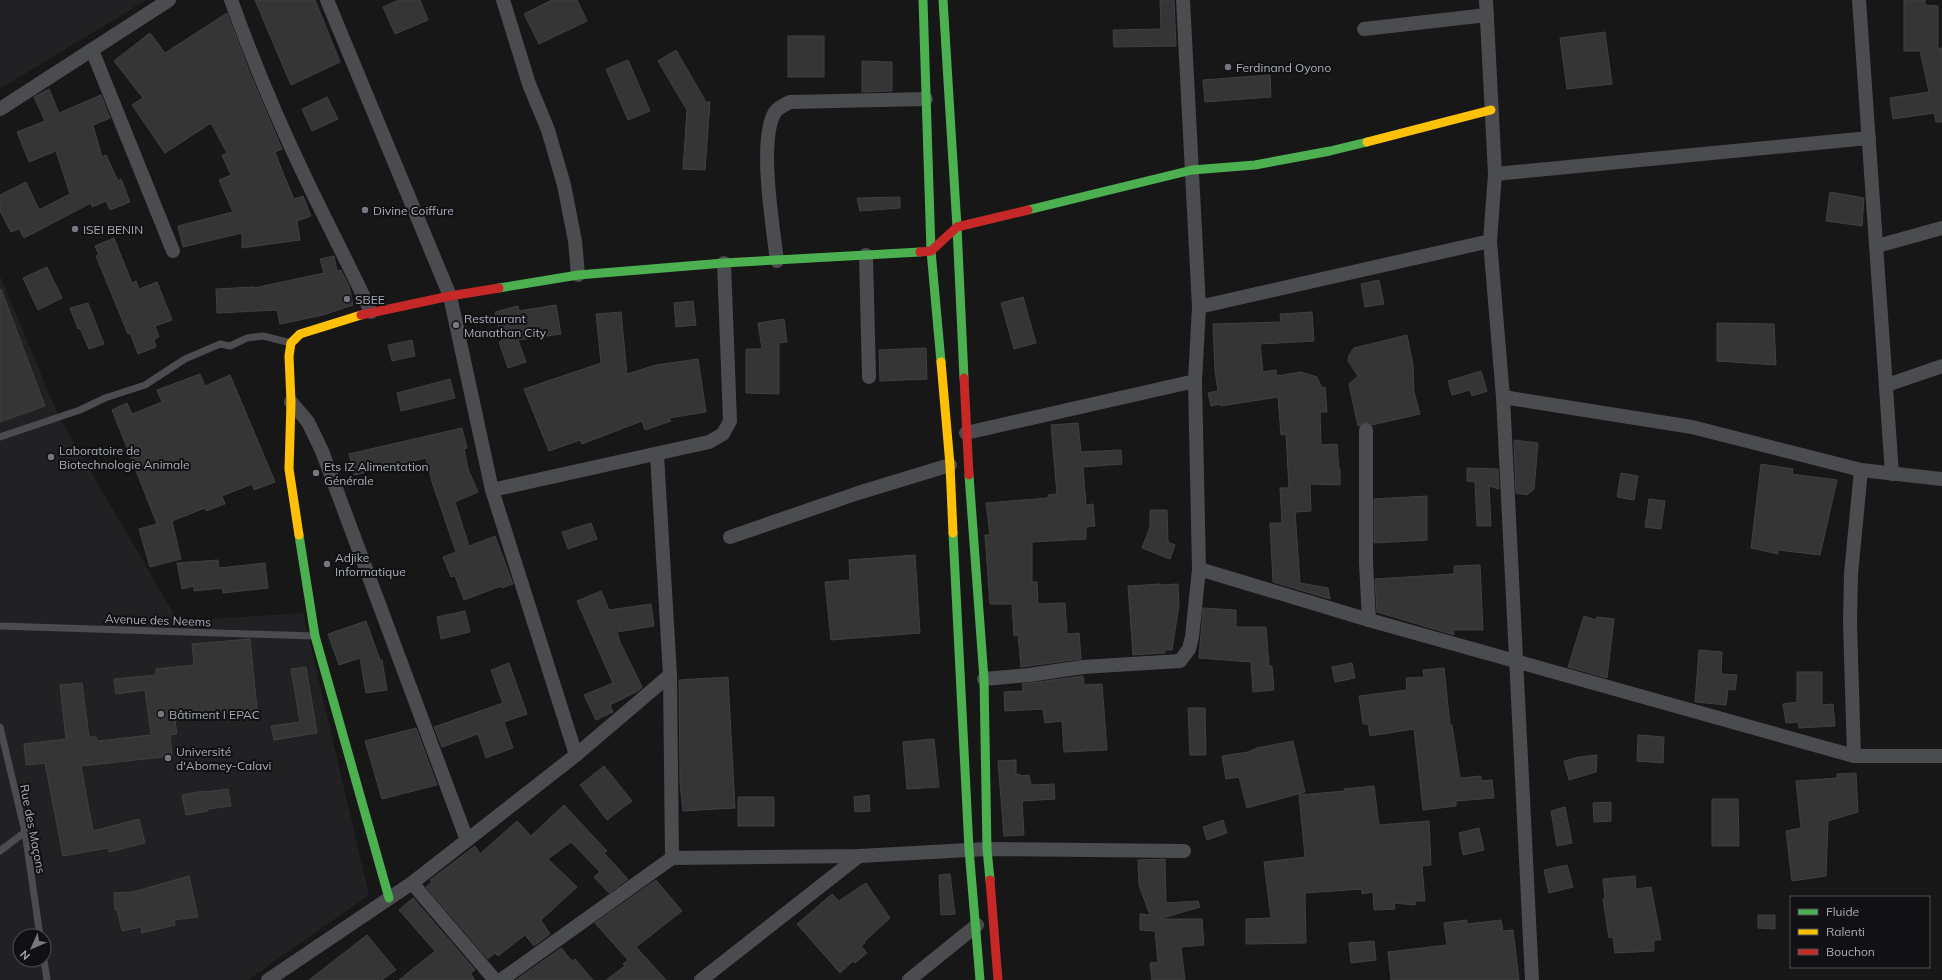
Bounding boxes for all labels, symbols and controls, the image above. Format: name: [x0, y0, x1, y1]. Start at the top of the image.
place label: Ferdinand Oyono: [1236, 60, 1331, 75]
marker: Ferdinand Oyono: [1223, 62, 1233, 72]
place label: Divine Coiffure: [373, 203, 454, 218]
marker: Divine Coiffure: [360, 205, 370, 215]
place label: ISEI BENIN: [83, 222, 143, 237]
marker: ISEI BENIN: [70, 224, 80, 234]
place label: SBEE: [355, 292, 385, 307]
marker: SBEE: [342, 294, 352, 304]
place label: Restaurant Manathan City: [464, 311, 547, 340]
marker: Restaurant Manathan City: [451, 320, 461, 330]
place label: Laboratoire de Biotechnologie Animale: [59, 443, 190, 472]
marker: Laboratoire de Biotechnologie Animale: [46, 452, 56, 462]
place label: Ets IZ Alimentation Générale: [324, 459, 429, 488]
marker: Ets IZ Alimentation Générale: [311, 468, 321, 478]
place label: Adjike Informatique: [335, 550, 406, 579]
marker: Adjike Informatique: [322, 559, 332, 569]
street label: Avenue des Neems: [105, 611, 211, 629]
place label: Bâtiment I EPAC: [169, 707, 260, 722]
marker: Bâtiment I EPAC: [156, 709, 166, 719]
place label: Université d'Abomey-Calavi: [176, 744, 272, 773]
marker: Université d'Abomey-Calavi: [163, 753, 173, 763]
street label: Rue des Maçons: [17, 783, 49, 875]
legend: [1790, 896, 1930, 968]
text: Fluide: [1826, 904, 1859, 919]
text: Ralenti: [1826, 924, 1865, 939]
north arrow: [12, 928, 52, 968]
text: Bouchon: [1826, 944, 1875, 959]
text: N: [17, 947, 33, 963]

